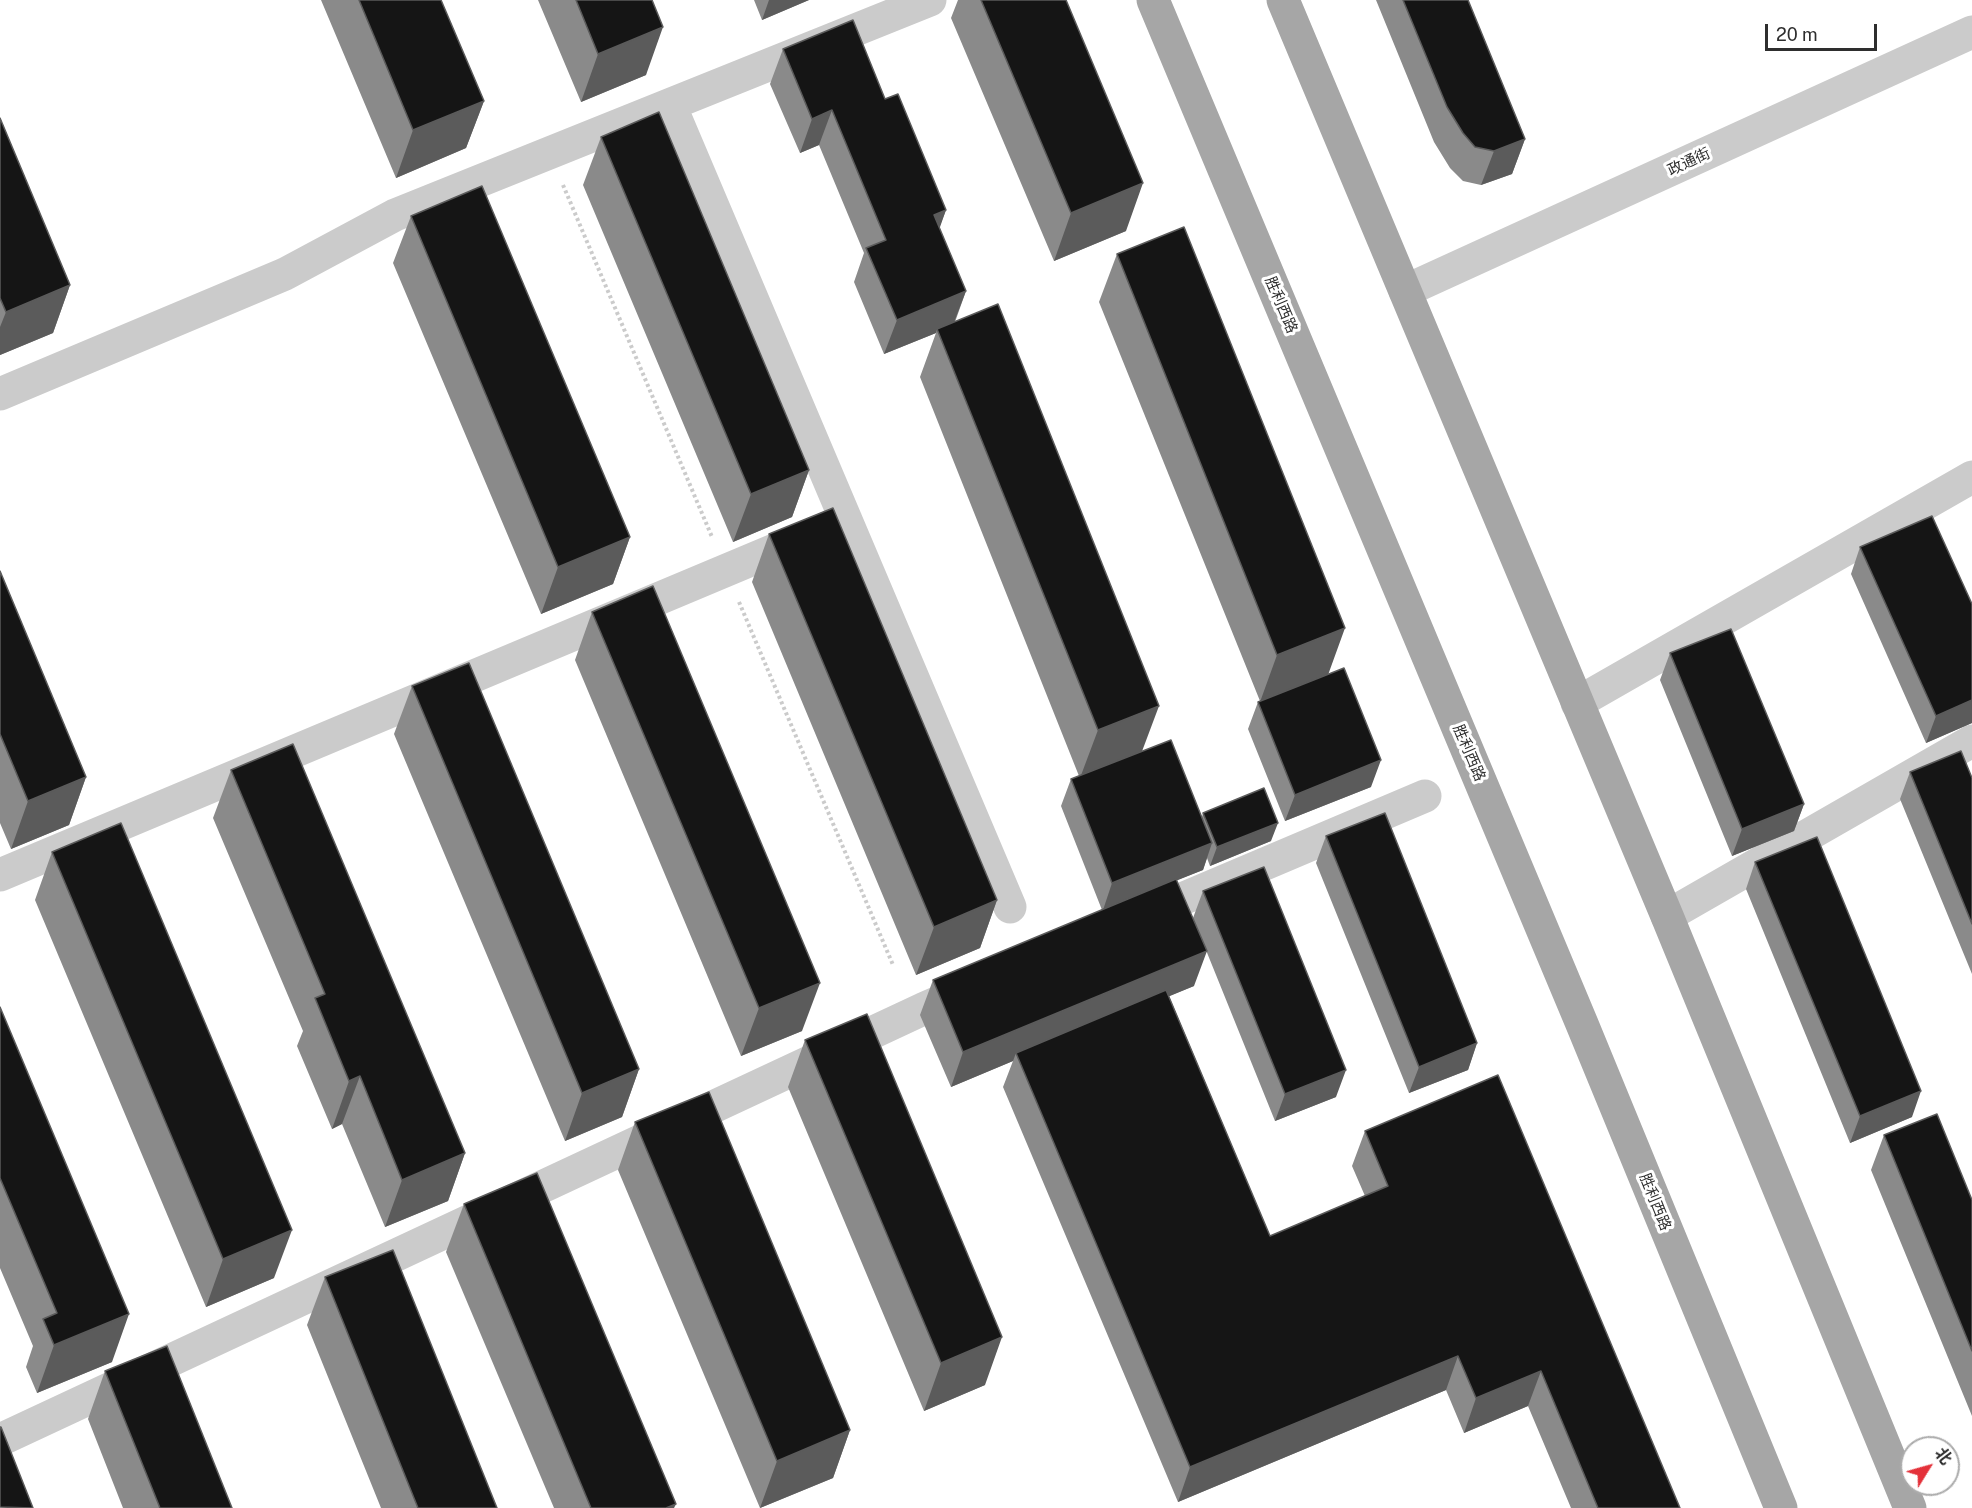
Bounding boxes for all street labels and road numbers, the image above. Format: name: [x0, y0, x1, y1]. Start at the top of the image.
street label: 政通街: [1665, 144, 1713, 180]
street label: 胜利西路: [1261, 274, 1301, 336]
street label: 胜利西路: [1449, 722, 1489, 784]
street label: 胜利西路: [1635, 1171, 1675, 1233]

